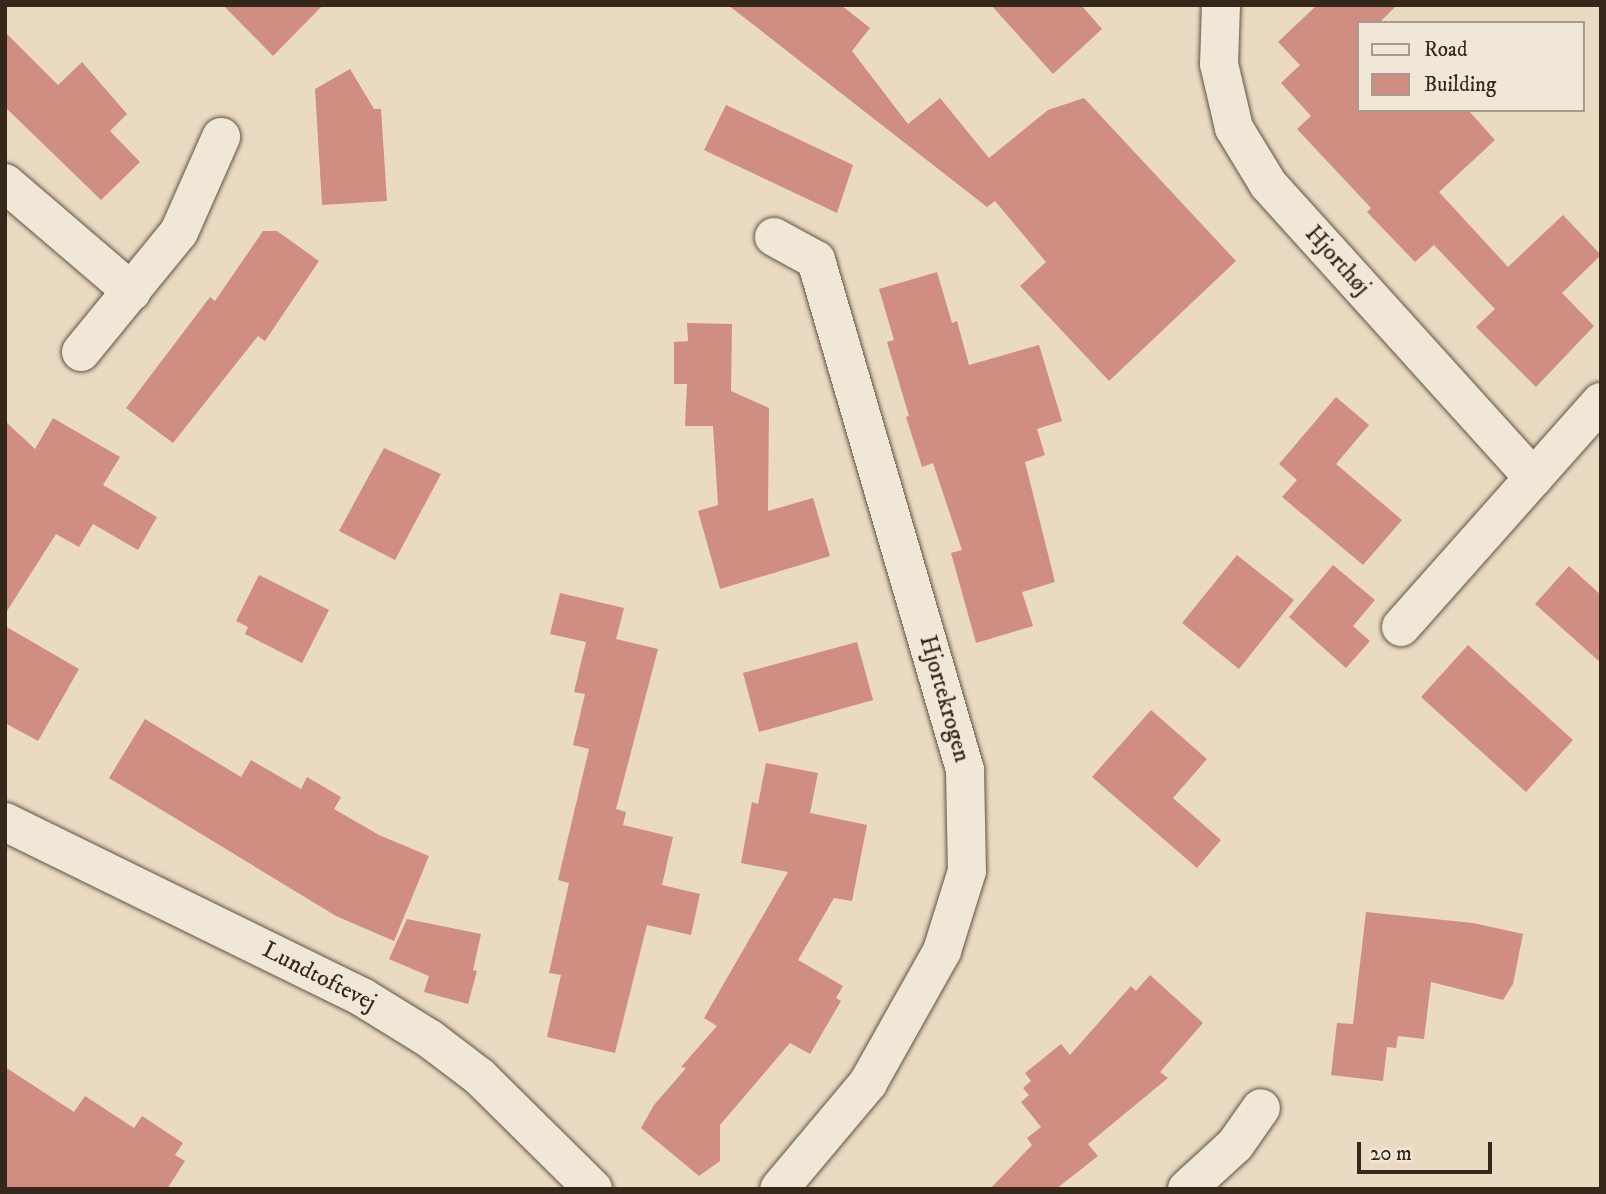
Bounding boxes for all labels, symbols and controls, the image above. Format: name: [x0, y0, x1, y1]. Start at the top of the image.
legend: [1358, 21, 1585, 112]
text: Road: [1424, 37, 1468, 63]
text: Building: [1424, 72, 1496, 98]
street label: Hjorthøj: [1298, 220, 1376, 302]
street label: Hjortekrogen: [912, 632, 976, 766]
street label: Lundtoftevej: [257, 936, 381, 1018]
scale bar: [1361, 1128, 1496, 1172]
text: 20 m: [1370, 1141, 1412, 1167]

